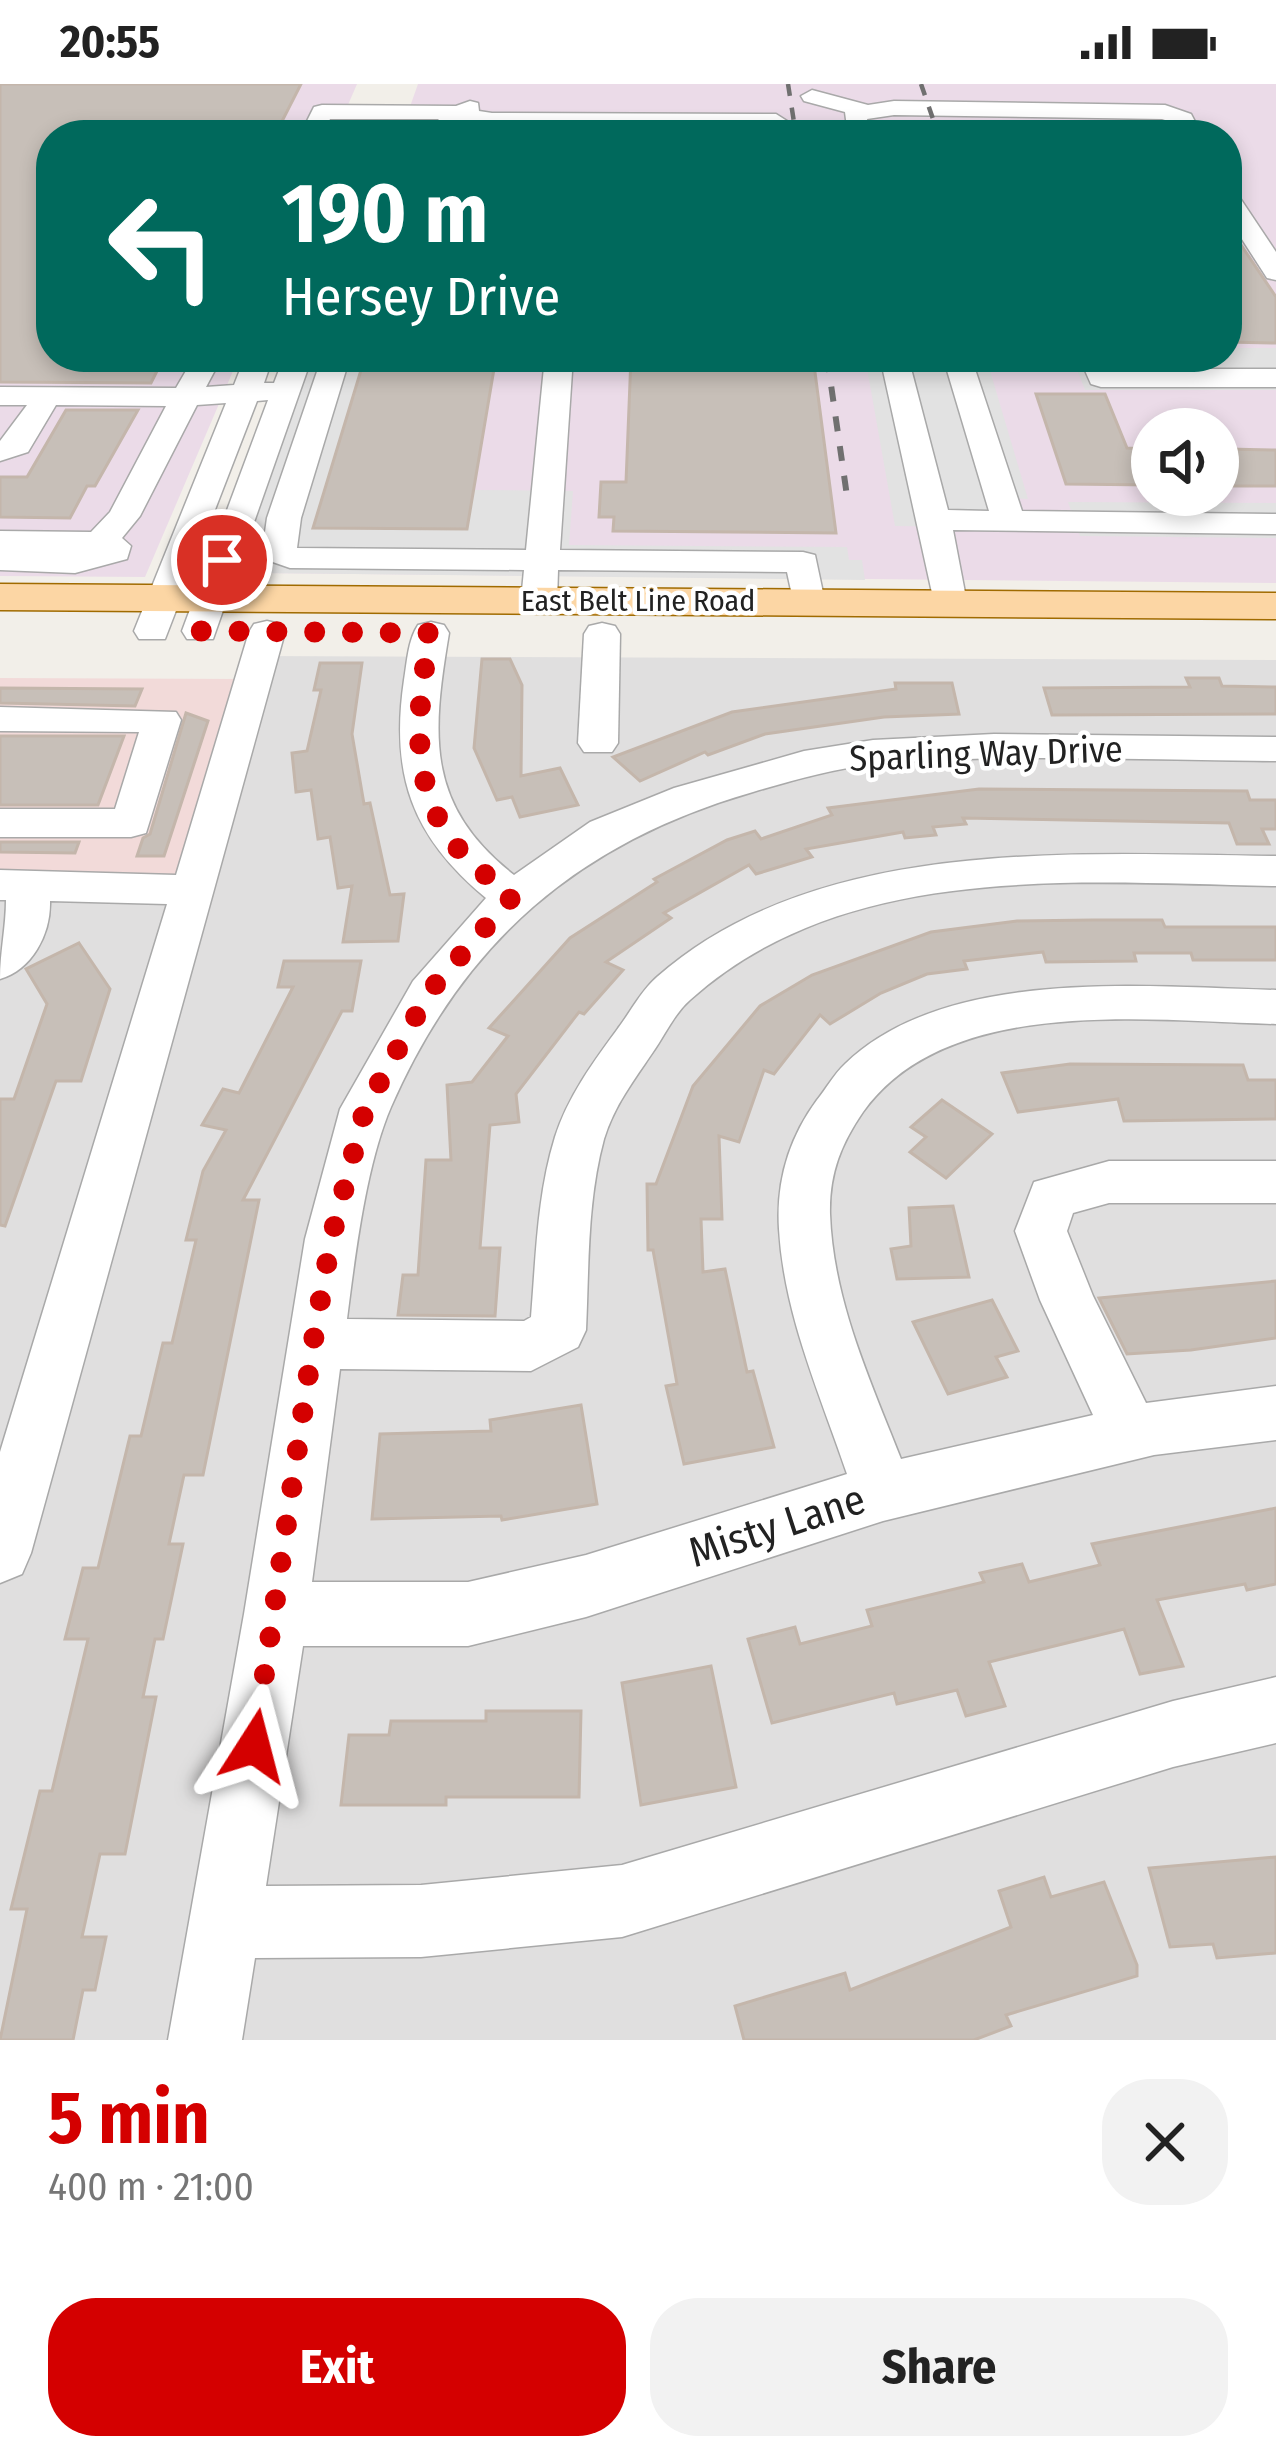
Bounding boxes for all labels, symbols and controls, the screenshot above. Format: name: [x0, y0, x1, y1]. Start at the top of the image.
text: 20:55: [60, 15, 160, 69]
text: 190 m: [282, 163, 488, 264]
icon: left: [84, 168, 240, 324]
text: Hersey Drive: [282, 265, 560, 329]
map controls: [1131, 408, 1239, 516]
button: sound: [1131, 408, 1239, 516]
pin: [171, 509, 273, 611]
icon: arrive: [189, 527, 255, 593]
street label: East Belt Line Road: [521, 583, 755, 619]
street label: Sparling Way Drive: [849, 727, 1123, 781]
street label: Misty Lane: [683, 1474, 871, 1578]
position arrow: [191, 1683, 317, 1809]
text: 5 min: [48, 2076, 210, 2162]
button: close: [1102, 2079, 1228, 2205]
text: 400 m · 21:00: [48, 2164, 254, 2210]
button: Exit: [48, 2298, 626, 2436]
button: Share: [650, 2298, 1228, 2436]

